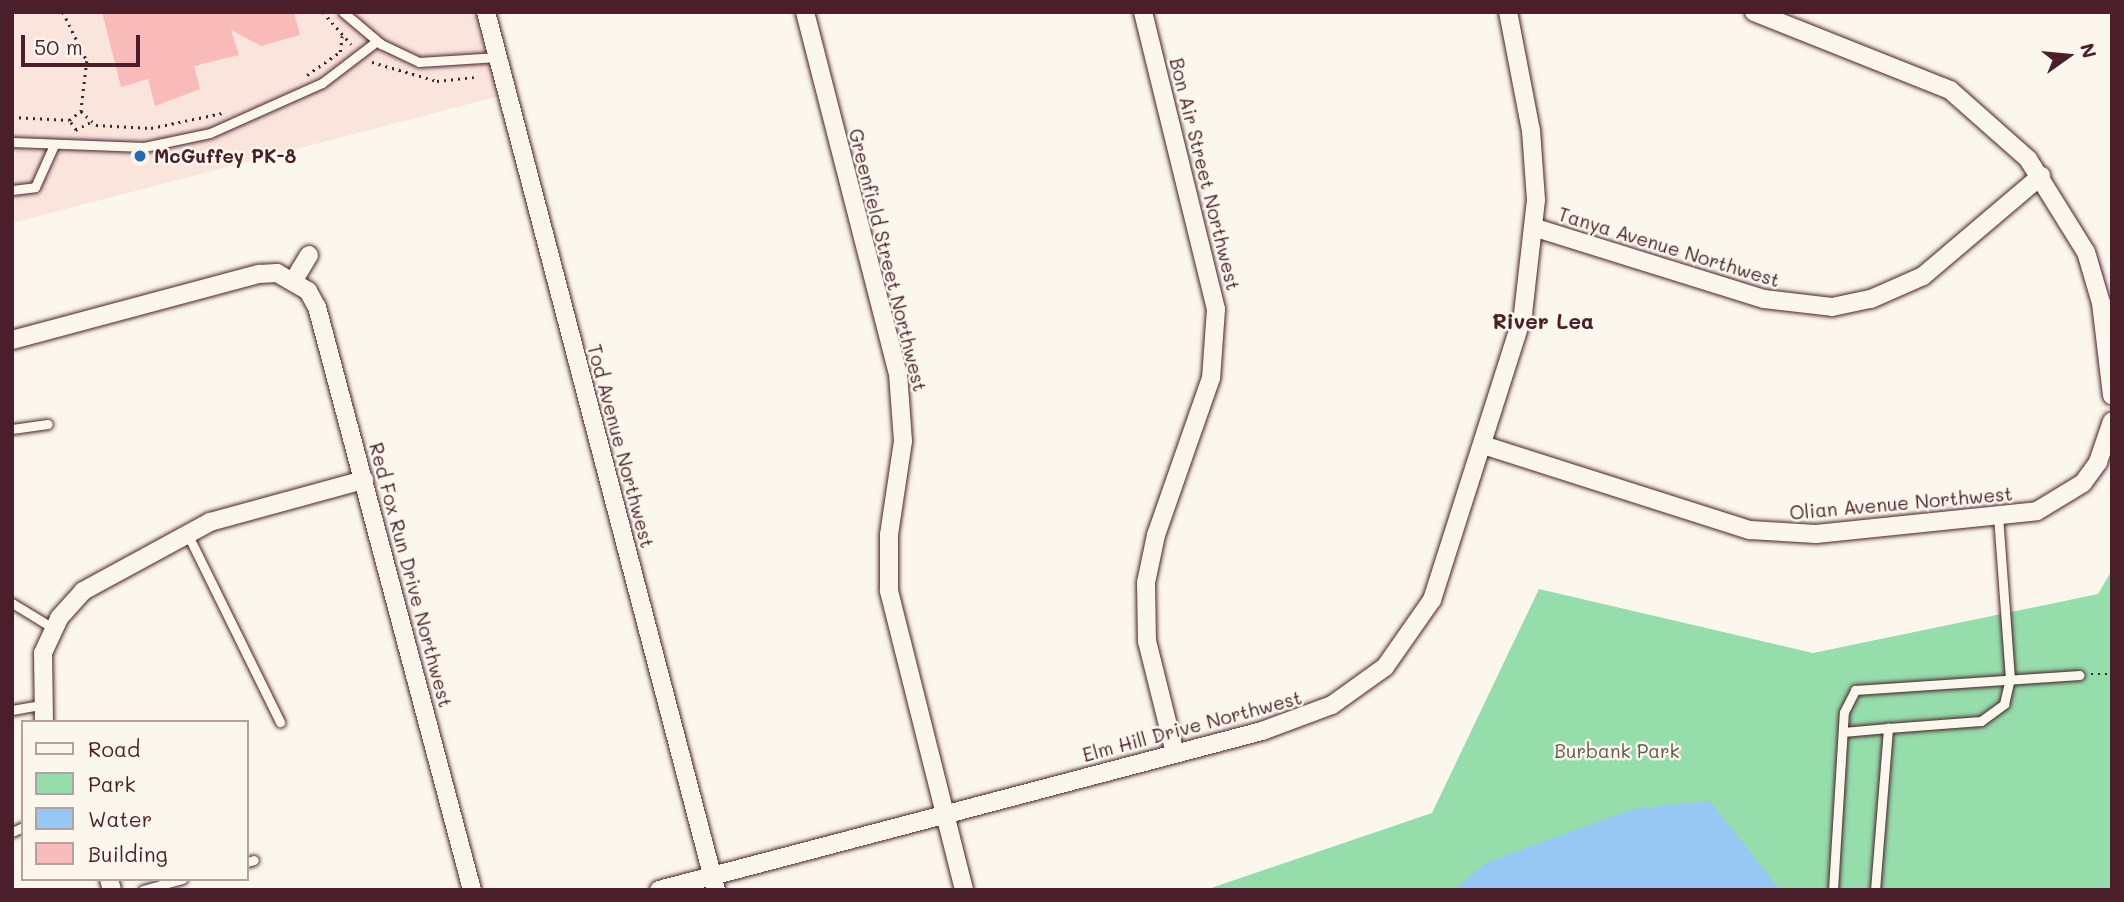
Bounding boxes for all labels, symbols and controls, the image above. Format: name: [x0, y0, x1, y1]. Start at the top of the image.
scale bar: [24, 21, 144, 65]
north arrow: [2033, 21, 2103, 91]
text: 50 m: [34, 33, 83, 60]
text: N: [2075, 40, 2103, 61]
street label: Bon Air Street Northwest: [1165, 55, 1245, 293]
street label: Greenfield Street Northwest: [844, 126, 932, 394]
place label: McGuffey PK-8: [154, 145, 296, 167]
marker: McGuffey PK-8: [132, 148, 148, 164]
street label: Tanya Avenue Northwest: [1555, 202, 1783, 292]
district label: River Lea: [1492, 308, 1594, 334]
street label: Tod Avenue Northwest: [583, 342, 659, 550]
street label: Red Fox Run Drive Northwest: [365, 440, 457, 710]
street label: Olian Avenue Northwest: [1788, 482, 2014, 524]
street label: Elm Hill Drive Northwest: [1080, 686, 1304, 766]
legend: [21, 720, 248, 881]
text: Road: [88, 735, 140, 762]
park label: Burbank Park: [1554, 740, 1680, 762]
text: Park: [88, 770, 136, 797]
text: Water: [88, 805, 152, 832]
text: Building: [88, 840, 168, 867]

